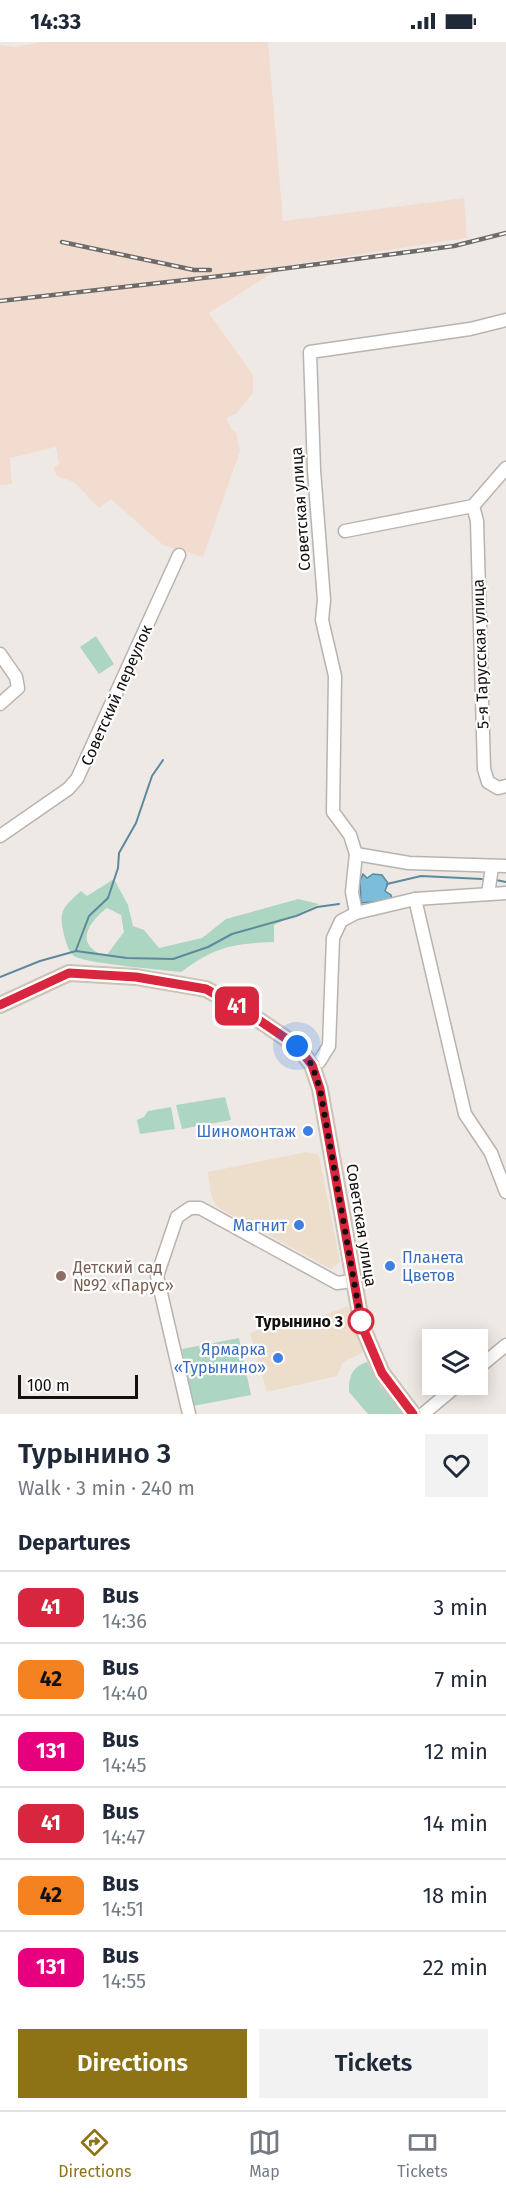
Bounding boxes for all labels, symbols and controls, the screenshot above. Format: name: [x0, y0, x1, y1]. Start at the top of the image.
text: 14:33: [30, 8, 81, 35]
street label: Советская улица: [287, 446, 314, 572]
street label: 5-я Тарусская улица: [468, 579, 493, 729]
street label: Советский переулок: [77, 621, 156, 769]
line badge: 41: [210, 986, 264, 1026]
text: 41: [227, 993, 247, 1019]
your location: [282, 1031, 312, 1061]
place label: Шиномонтаж: [196, 1122, 296, 1141]
marker: Шиномонтаж: [301, 1124, 315, 1138]
street label: Советская улица: [342, 1162, 381, 1288]
place label: Магнит: [233, 1216, 288, 1235]
marker: Магнит: [292, 1218, 306, 1232]
place label: Планета Цветов: [402, 1248, 464, 1285]
place label: Детский сад №92 «Парус»: [72, 1258, 174, 1295]
marker: Планета Цветов: [383, 1259, 397, 1273]
marker: Детский сад №92 «Парус»: [54, 1269, 68, 1283]
marker: Турынино 3: [348, 1308, 374, 1334]
place label: Турынино 3: [255, 1312, 343, 1331]
map controls: [422, 1329, 488, 1395]
button: layers: [422, 1329, 488, 1395]
place label: Ярмарка «Турынино»: [174, 1340, 266, 1377]
marker: Ярмарка «Турынино»: [271, 1351, 285, 1365]
scale bar: [18, 1372, 138, 1400]
text: 100 m: [27, 1376, 70, 1395]
button: heart: [425, 1434, 488, 1497]
text: Турынино 3: [18, 1437, 171, 1470]
text: Walk · 3 min · 240 m: [18, 1476, 195, 1500]
text: Departures: [18, 1529, 130, 1556]
text: Bus: [102, 1582, 139, 1609]
text: 41: [41, 1594, 61, 1620]
text: 3 min: [433, 1594, 488, 1621]
text: 14:36: [102, 1609, 147, 1633]
text: Bus: [102, 1654, 139, 1681]
text: 42: [40, 1666, 62, 1692]
text: 7 min: [434, 1666, 488, 1693]
text: 14:40: [102, 1681, 148, 1705]
text: Bus: [102, 1726, 139, 1753]
text: 131: [36, 1738, 66, 1764]
text: 12 min: [424, 1738, 488, 1765]
text: 14:45: [102, 1753, 146, 1777]
text: Bus: [102, 1798, 139, 1825]
text: 41: [41, 1810, 61, 1836]
text: 14 min: [423, 1810, 488, 1837]
text: 14:47: [102, 1825, 145, 1849]
text: Bus: [102, 1870, 139, 1897]
text: 42: [40, 1882, 62, 1908]
text: 18 min: [423, 1882, 488, 1909]
text: 14:51: [102, 1897, 144, 1921]
text: Bus: [102, 1942, 139, 1969]
text: 131: [36, 1954, 66, 1980]
text: 22 min: [422, 1954, 488, 1981]
text: 14:55: [102, 1969, 146, 1993]
button: Directions: [18, 2029, 247, 2098]
button: Tickets: [259, 2029, 488, 2098]
tab: Directions: [58, 2126, 132, 2181]
tab: Map: [248, 2126, 281, 2181]
tab: Tickets: [397, 2126, 448, 2181]

